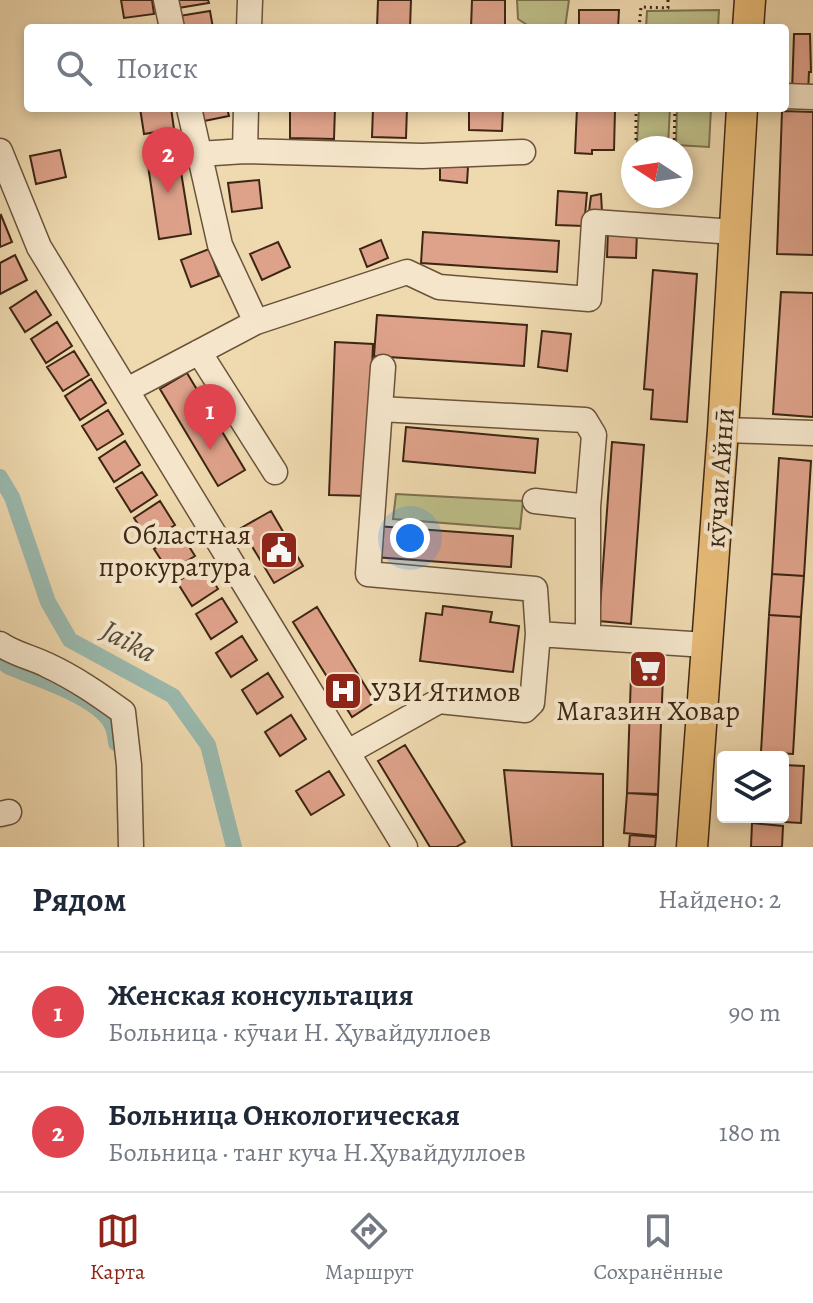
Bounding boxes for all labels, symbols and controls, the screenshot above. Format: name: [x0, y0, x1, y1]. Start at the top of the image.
search box: [24, 24, 789, 112]
icon: search: [52, 46, 96, 90]
text: Поиск: [116, 48, 198, 88]
pin: 2: [142, 127, 194, 193]
north arrow: [621, 136, 693, 208]
pin: 1: [184, 384, 236, 450]
street label: кӯчаи Айнӣ: [696, 407, 744, 549]
place label: Областная прокуратура: [99, 516, 251, 586]
your location: [390, 518, 430, 558]
public building icon: Областная прокуратура: [258, 529, 300, 571]
water label: Jaika: [94, 610, 163, 672]
supermarket icon: Магазин Ховар: [627, 648, 669, 690]
hospital icon: УЗИ Ятимов: [322, 670, 364, 712]
place label: УЗИ Ятимов: [371, 673, 521, 711]
place label: Магазин Ховар: [556, 692, 740, 730]
map controls: [717, 751, 789, 823]
button: layers: [717, 751, 789, 823]
text: Рядом: [32, 876, 126, 923]
text: Найдено: 2: [658, 882, 781, 917]
text: Женская консультация: [108, 975, 414, 1015]
text: 1: [53, 995, 63, 1030]
text: 90 m: [729, 995, 781, 1030]
text: Больница · кӯчаи Н. Ҳувайдуллоев: [108, 1015, 491, 1050]
text: Больница Онкологическая: [108, 1095, 460, 1135]
text: 2: [52, 1115, 64, 1150]
text: 180 m: [719, 1115, 781, 1150]
text: Больница · танг куча Н.Ҳувайдуллоев: [108, 1135, 526, 1170]
tab: Карта: [90, 1209, 145, 1287]
tab: Маршрут: [325, 1209, 414, 1287]
tab: Сохранённые: [593, 1209, 723, 1287]

